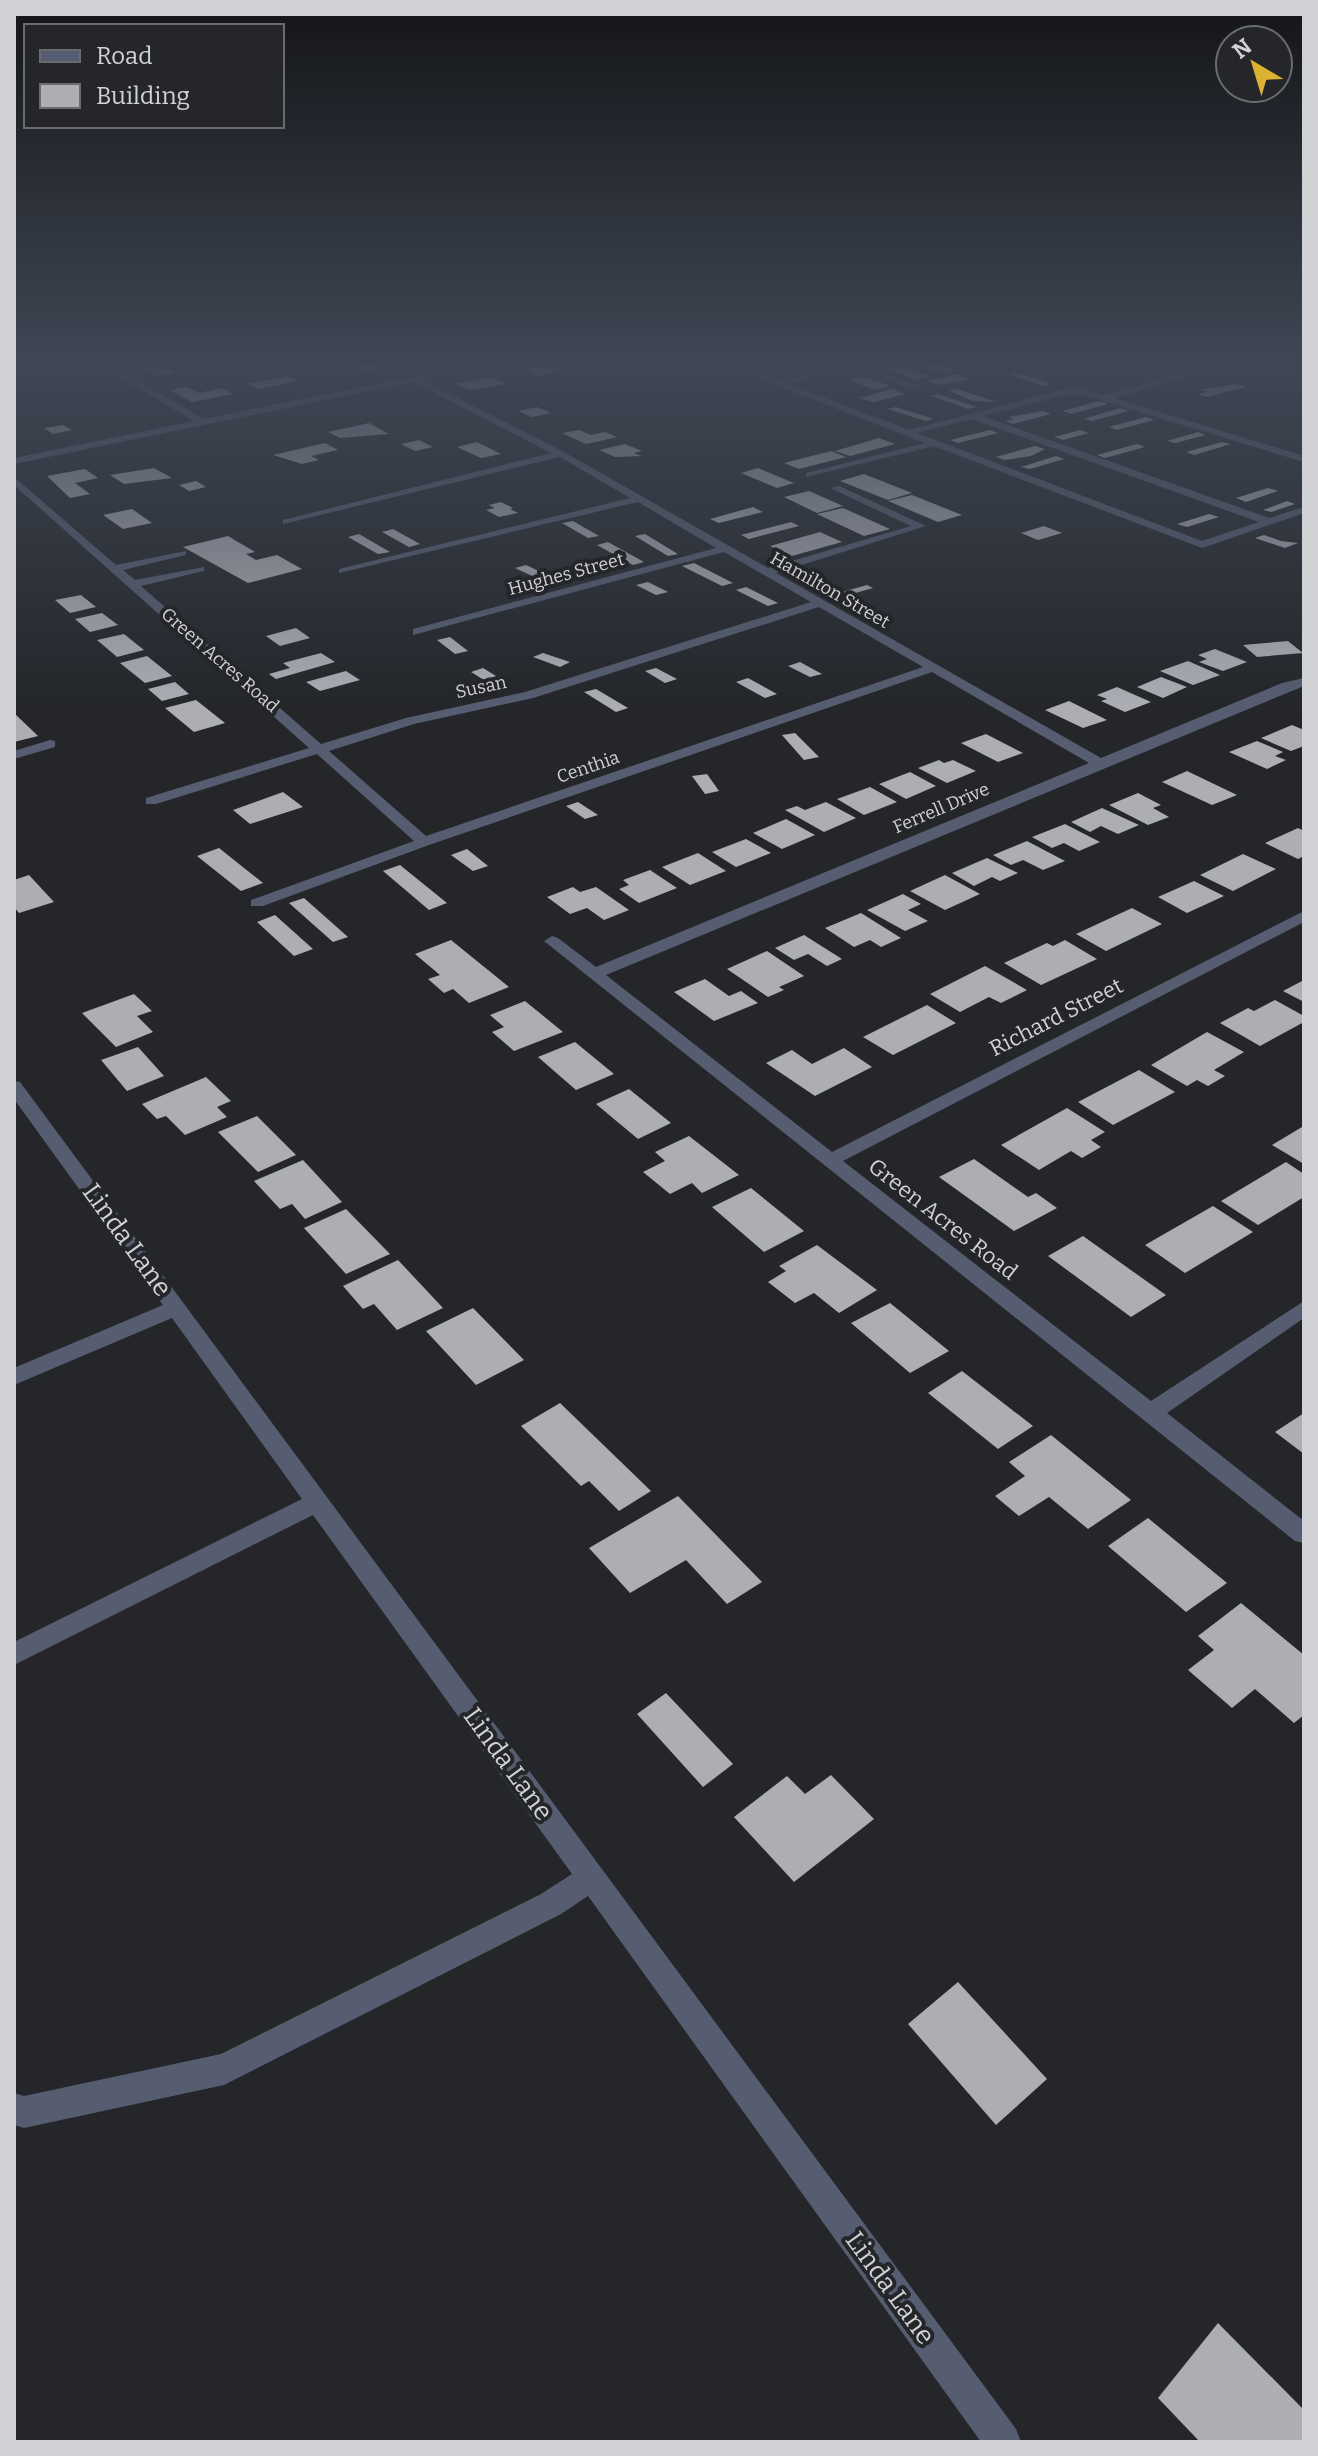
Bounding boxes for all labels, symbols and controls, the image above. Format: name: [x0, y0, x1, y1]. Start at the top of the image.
legend: [24, 24, 284, 128]
north arrow: [1214, 24, 1294, 104]
text: N: [1227, 33, 1257, 65]
text: Road: [96, 42, 152, 70]
text: Building: [96, 82, 190, 110]
street label: Hamilton Street: [766, 547, 894, 633]
street label: Hughes Street: [505, 548, 627, 600]
street label: Green Acres Road: [157, 603, 284, 717]
street label: Susan: [454, 671, 509, 703]
street label: Centhia: [554, 746, 622, 788]
street label: Ferrell Drive: [889, 778, 993, 838]
street label: Richard Street: [985, 972, 1127, 1062]
street label: Green Acres Road: [863, 1152, 1023, 1286]
street label: Linda Lane: [76, 1178, 178, 1302]
street label: Linda Lane: [457, 1702, 559, 1826]
street label: Linda Lane: [839, 2226, 941, 2350]

